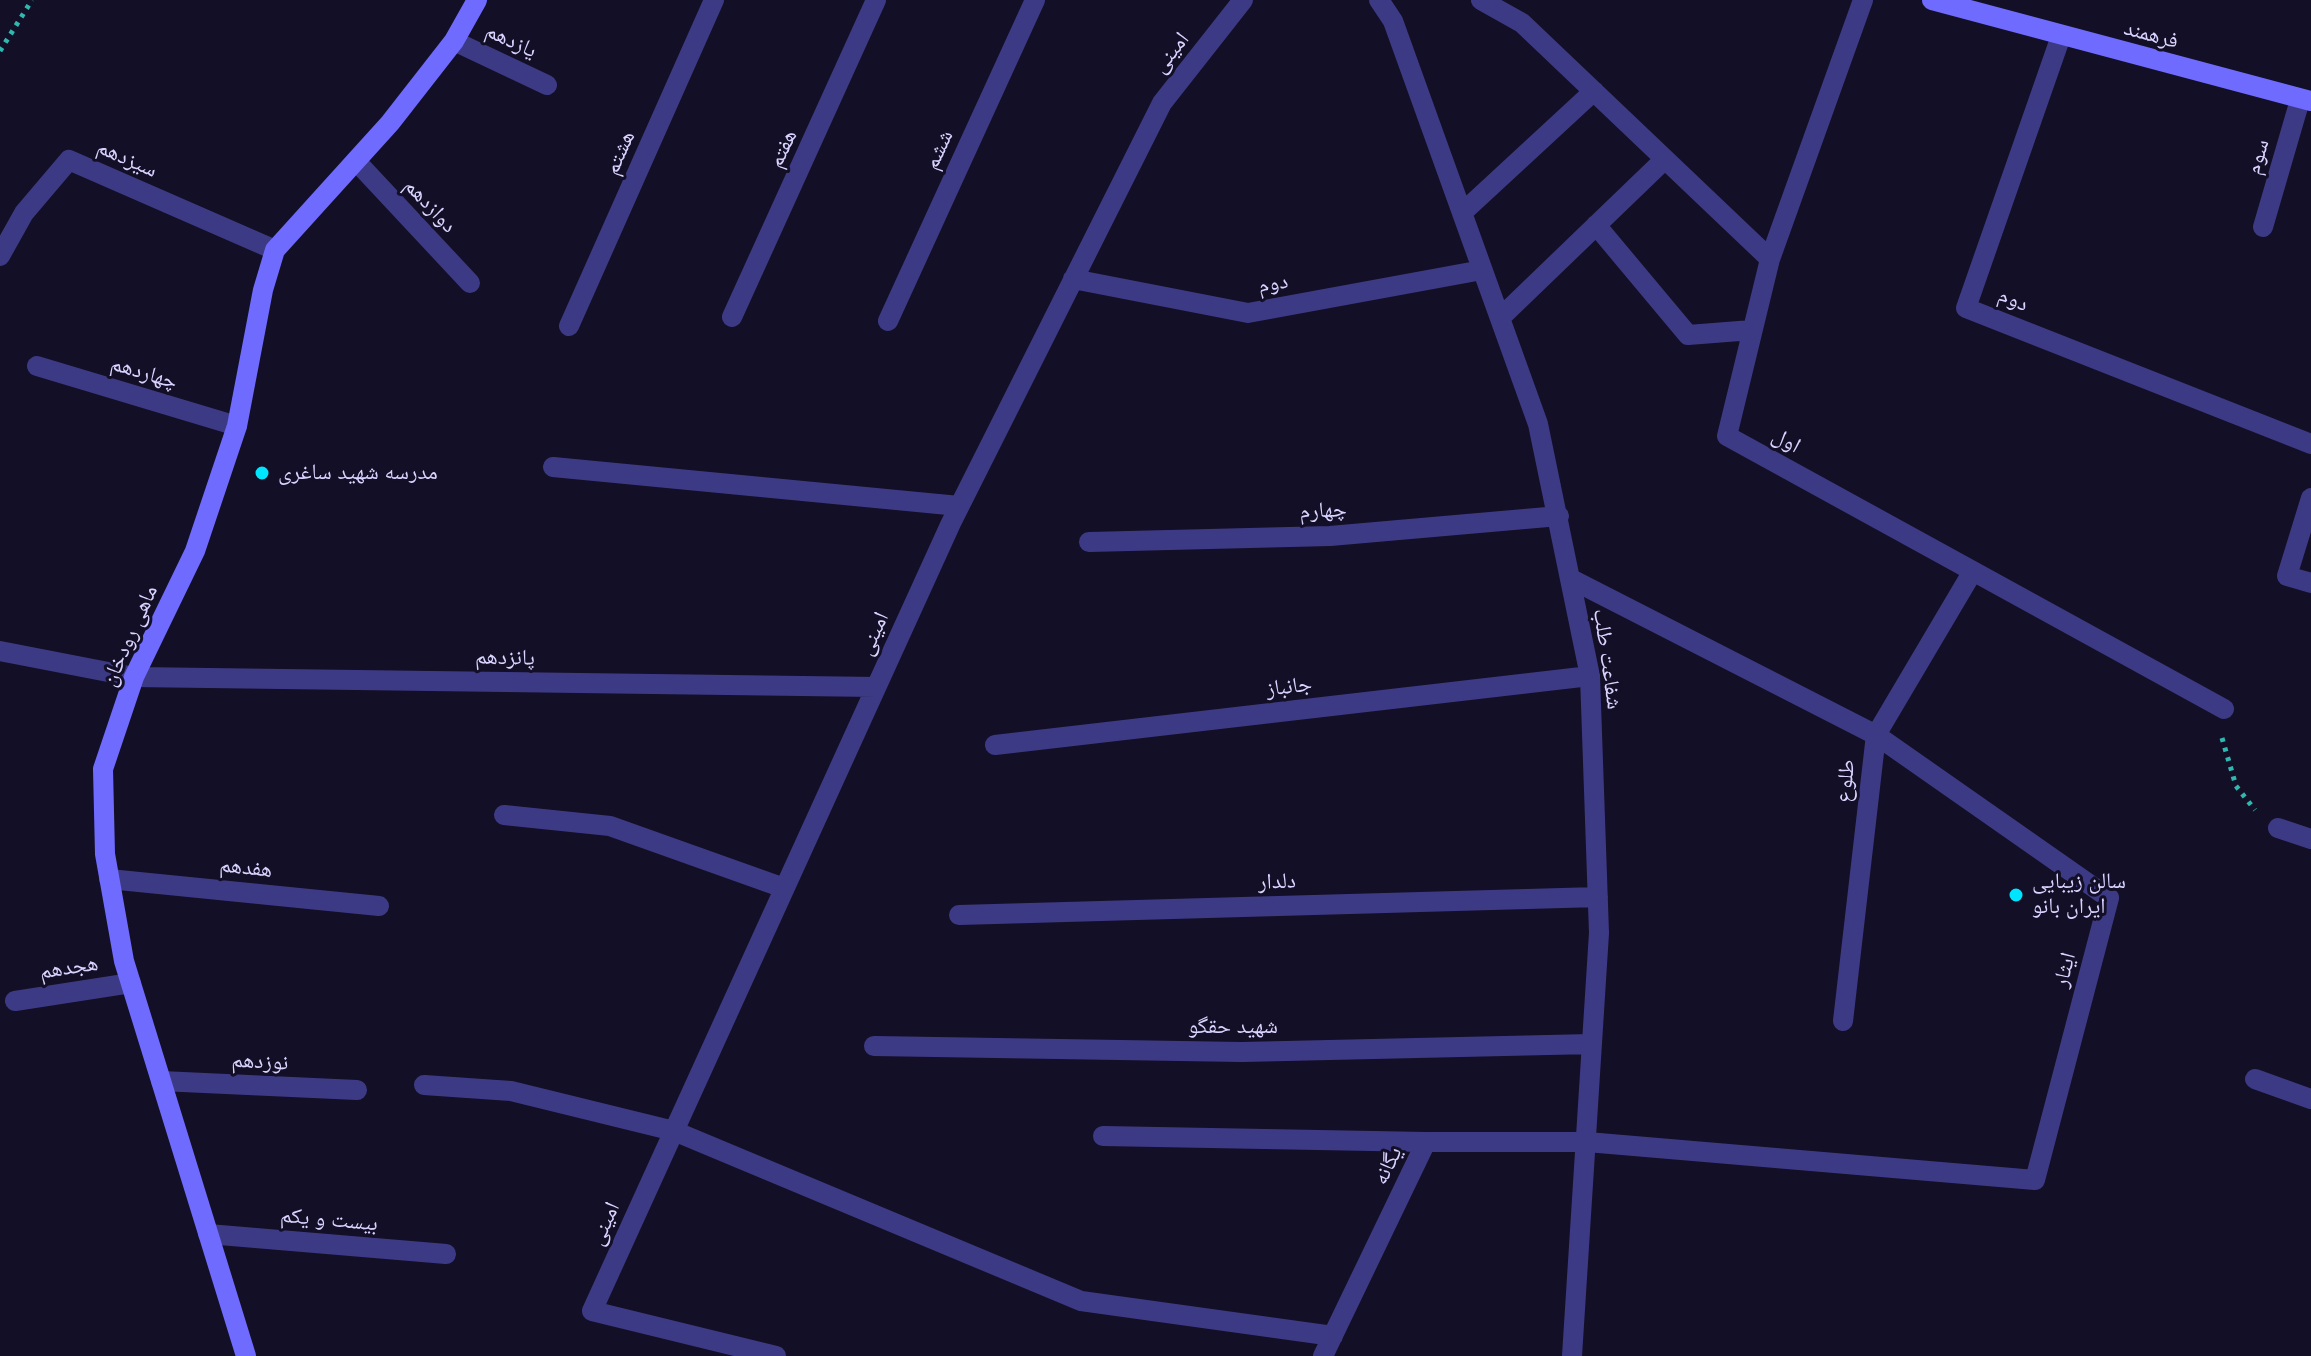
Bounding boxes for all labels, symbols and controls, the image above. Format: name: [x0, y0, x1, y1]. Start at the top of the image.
street label: فرهمند: [2121, 15, 2181, 55]
street label: یازدهم: [481, 18, 541, 64]
street label: امینی: [1147, 27, 1195, 79]
street label: هفتم: [763, 126, 803, 172]
street label: ششم: [918, 126, 960, 174]
street label: هشتم: [599, 127, 641, 179]
street label: سیزدهم: [93, 134, 161, 184]
street label: سوم: [2240, 136, 2276, 178]
street label: دوازدهم: [398, 173, 462, 239]
street label: دوم: [1256, 268, 1290, 300]
street label: دوم: [1994, 282, 2032, 318]
street label: چهاردهم: [107, 350, 181, 396]
street label: اول: [1767, 423, 1805, 459]
place label: مدرسه شهید ساغری: [278, 460, 438, 486]
marker: مدرسه شهید ساغری: [253, 464, 271, 482]
street label: چهارم: [1299, 497, 1347, 525]
street label: ماهی رودخان: [96, 581, 164, 691]
street label: شفاعت طلب: [1587, 607, 1627, 711]
street label: امینی: [853, 608, 895, 660]
street label: پانزدهم: [475, 644, 535, 672]
street label: جانباز: [1265, 671, 1313, 703]
street label: طلوع: [1831, 758, 1861, 804]
street label: هفدهم: [218, 852, 274, 884]
street label: دلدار: [1258, 868, 1296, 896]
place label: سالن زیبایی ایران بانو: [2032, 869, 2126, 920]
marker: سالن زیبایی ایران بانو: [2007, 886, 2025, 904]
street label: هجدهم: [38, 950, 100, 986]
street label: ایثار: [2048, 950, 2082, 990]
street label: شهید حقگو: [1188, 1014, 1278, 1040]
street label: نوزدهم: [231, 1047, 289, 1077]
street label: یگانه: [1368, 1143, 1408, 1189]
street label: امینی: [584, 1198, 626, 1250]
street label: بیست و یکم: [279, 1203, 379, 1237]

